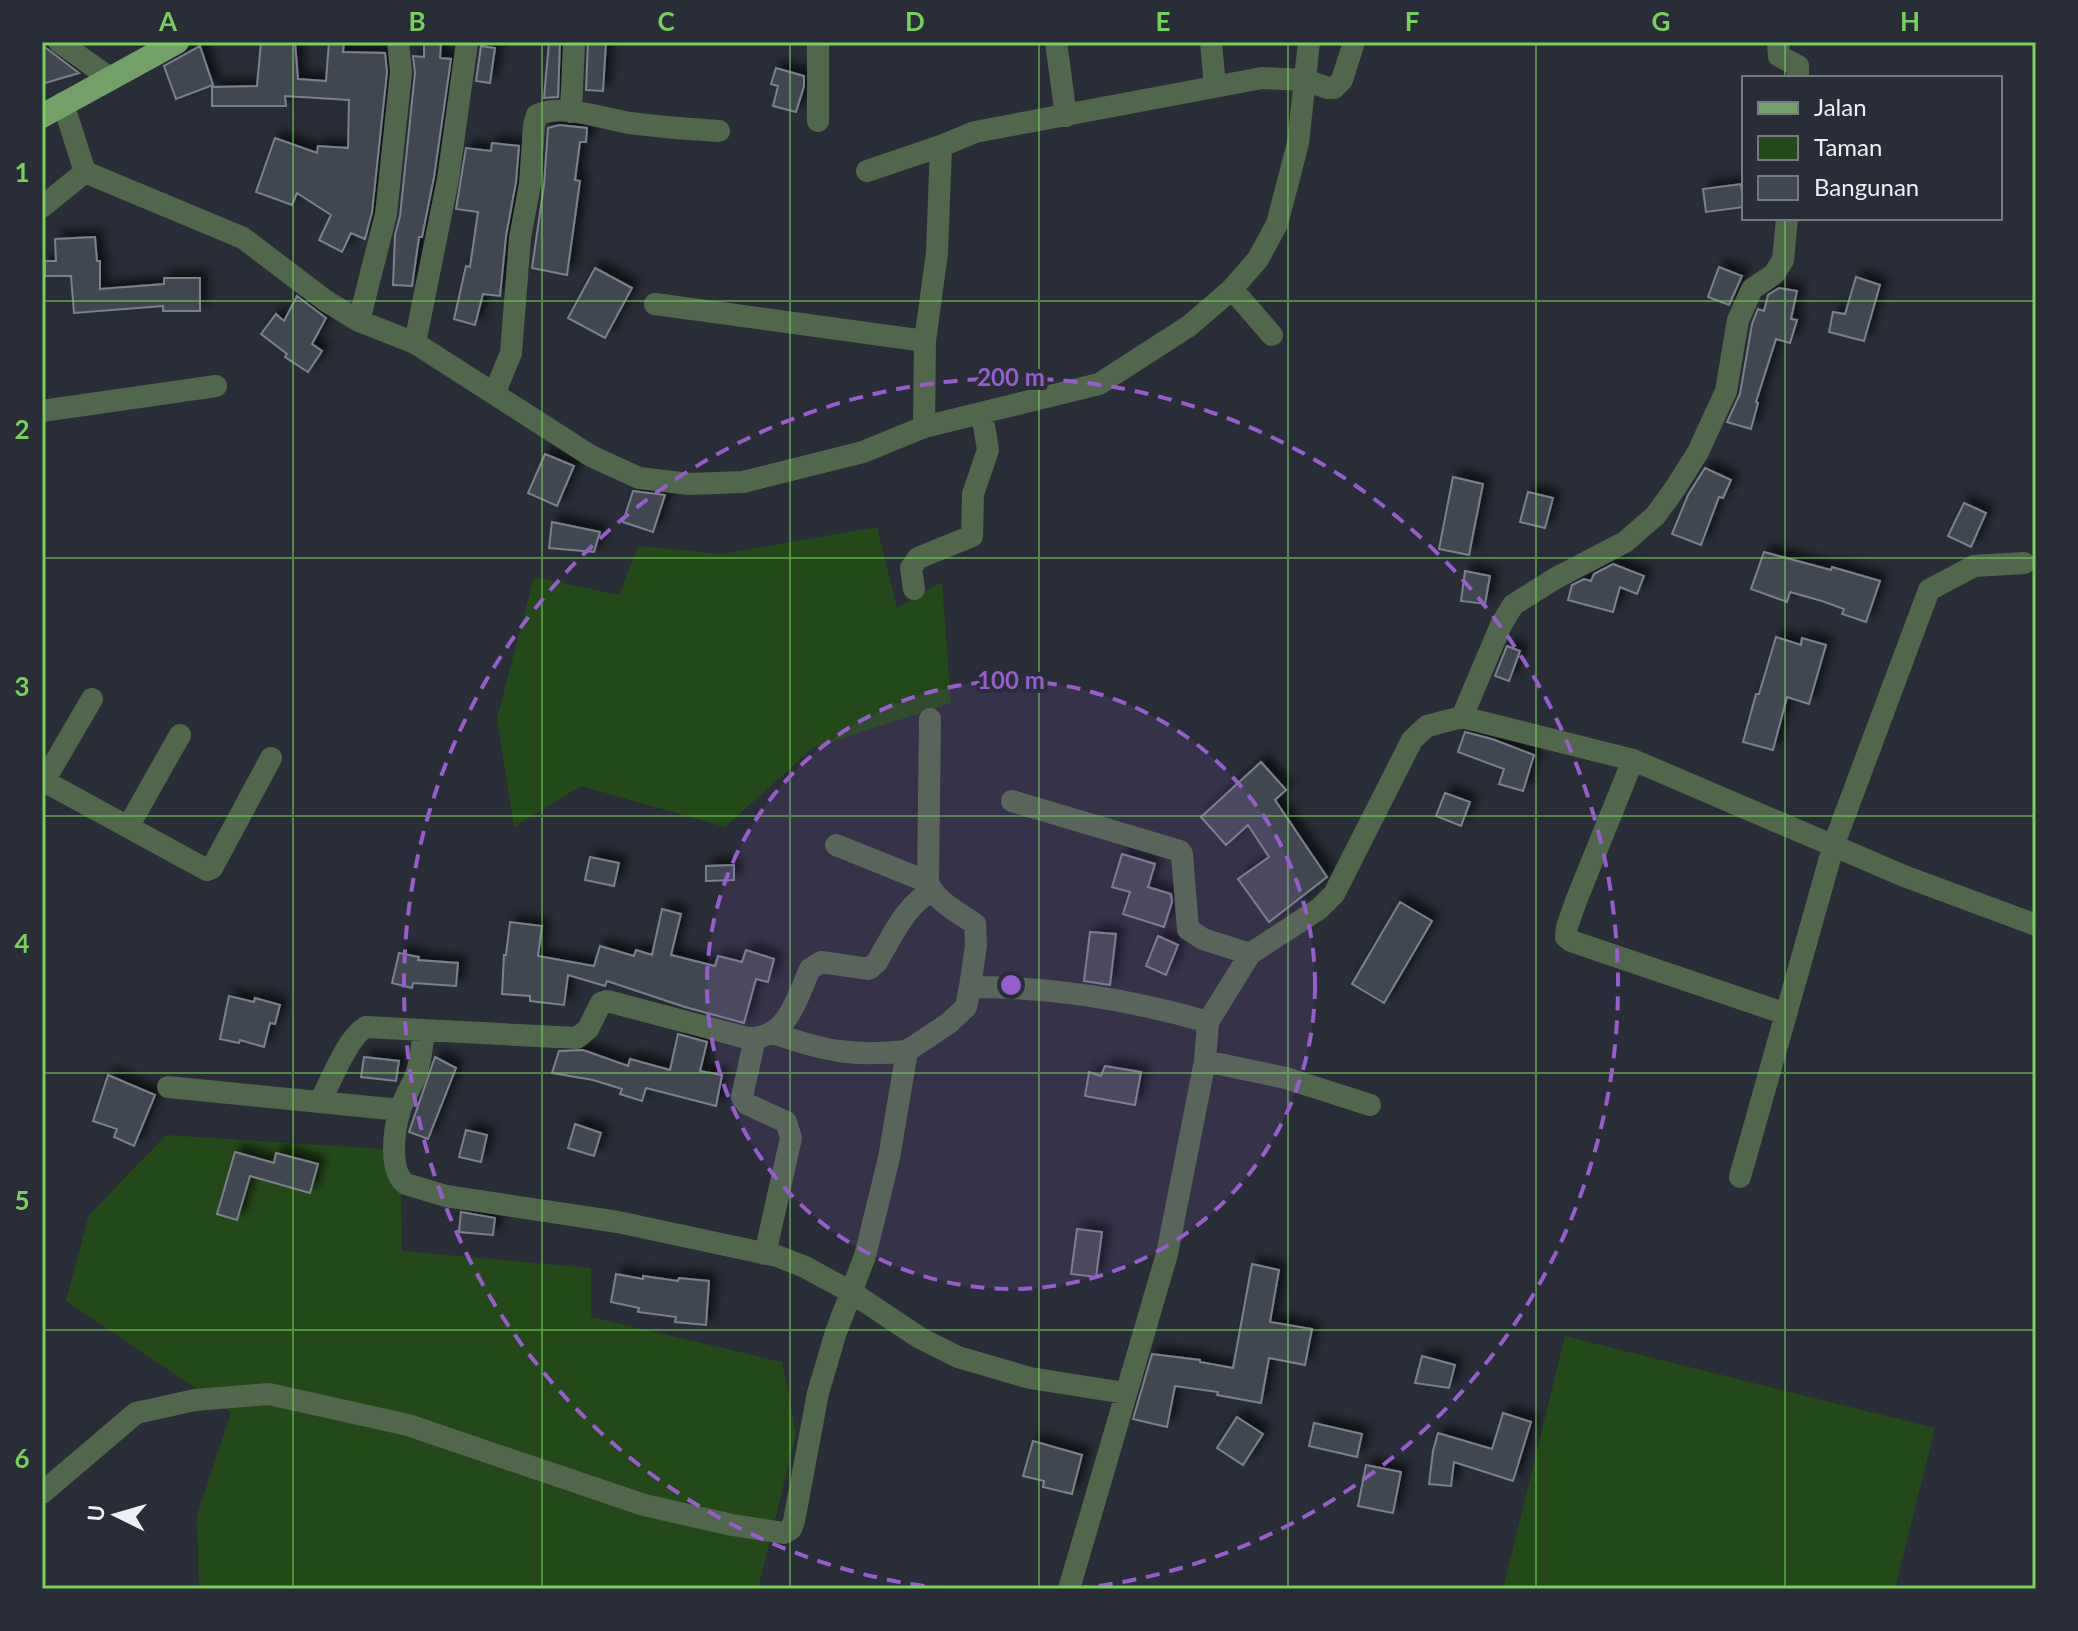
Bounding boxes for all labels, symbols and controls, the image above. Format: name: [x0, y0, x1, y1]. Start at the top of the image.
text: A: [158, 5, 178, 37]
text: B: [408, 5, 426, 37]
text: C: [657, 5, 675, 37]
text: D: [905, 5, 925, 37]
text: E: [1156, 5, 1170, 37]
text: F: [1405, 5, 1419, 37]
text: G: [1652, 5, 1670, 37]
text: H: [1900, 5, 1920, 37]
legend: [1742, 76, 2002, 220]
text: Jalan: [1814, 92, 1867, 121]
text: Taman: [1814, 132, 1882, 161]
text: 1: [14, 156, 30, 188]
text: Bangunan: [1814, 172, 1919, 201]
text: 200 m: [977, 362, 1045, 391]
text: 2: [14, 413, 30, 445]
text: 100 m: [977, 665, 1045, 694]
text: 3: [14, 670, 30, 702]
text: 4: [14, 927, 30, 959]
centre of rings: [997, 971, 1025, 999]
text: 5: [14, 1184, 30, 1216]
text: 6: [14, 1442, 30, 1474]
north arrow: [76, 1475, 156, 1555]
text: U: [81, 1504, 110, 1523]

